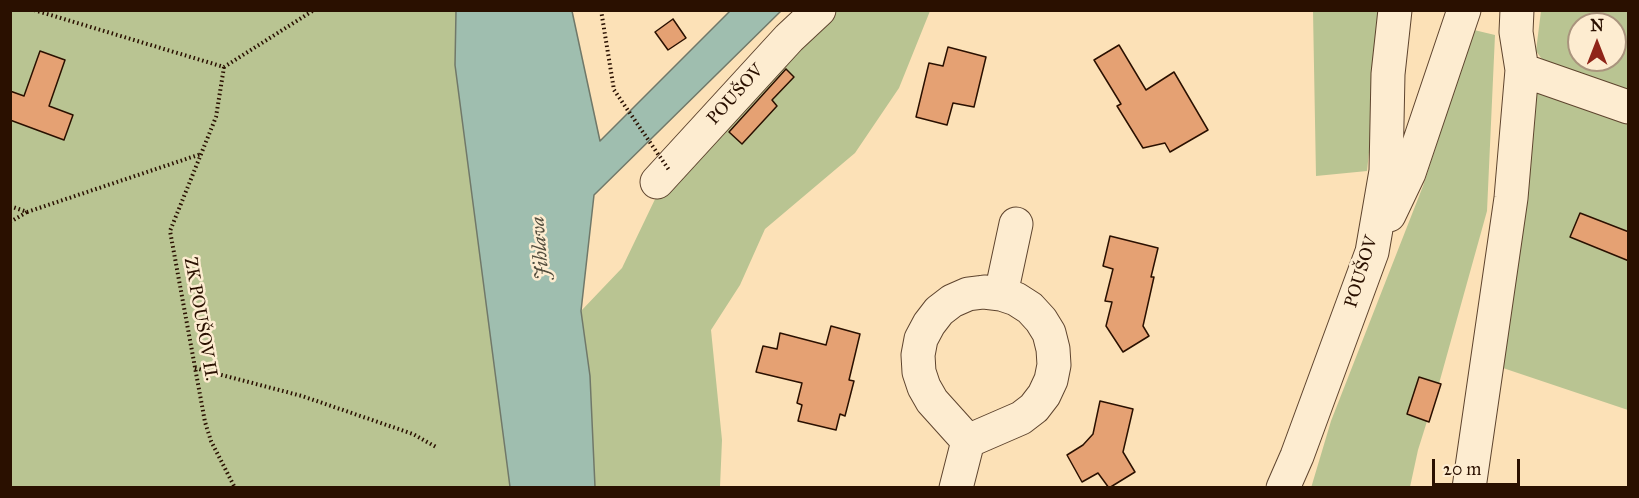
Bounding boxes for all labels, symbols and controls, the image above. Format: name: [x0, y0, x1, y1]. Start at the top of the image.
north arrow: [1567, 12, 1627, 72]
text: N: [1590, 16, 1604, 35]
street label: POUŠOV: [703, 60, 769, 130]
water label: Jihlava: [526, 215, 556, 281]
street label: POUŠOV: [1341, 233, 1383, 311]
street label: ZK POUŠOV II.: [179, 256, 221, 382]
scale bar: [1435, 447, 1524, 485]
text: 20 m: [1443, 458, 1481, 480]

